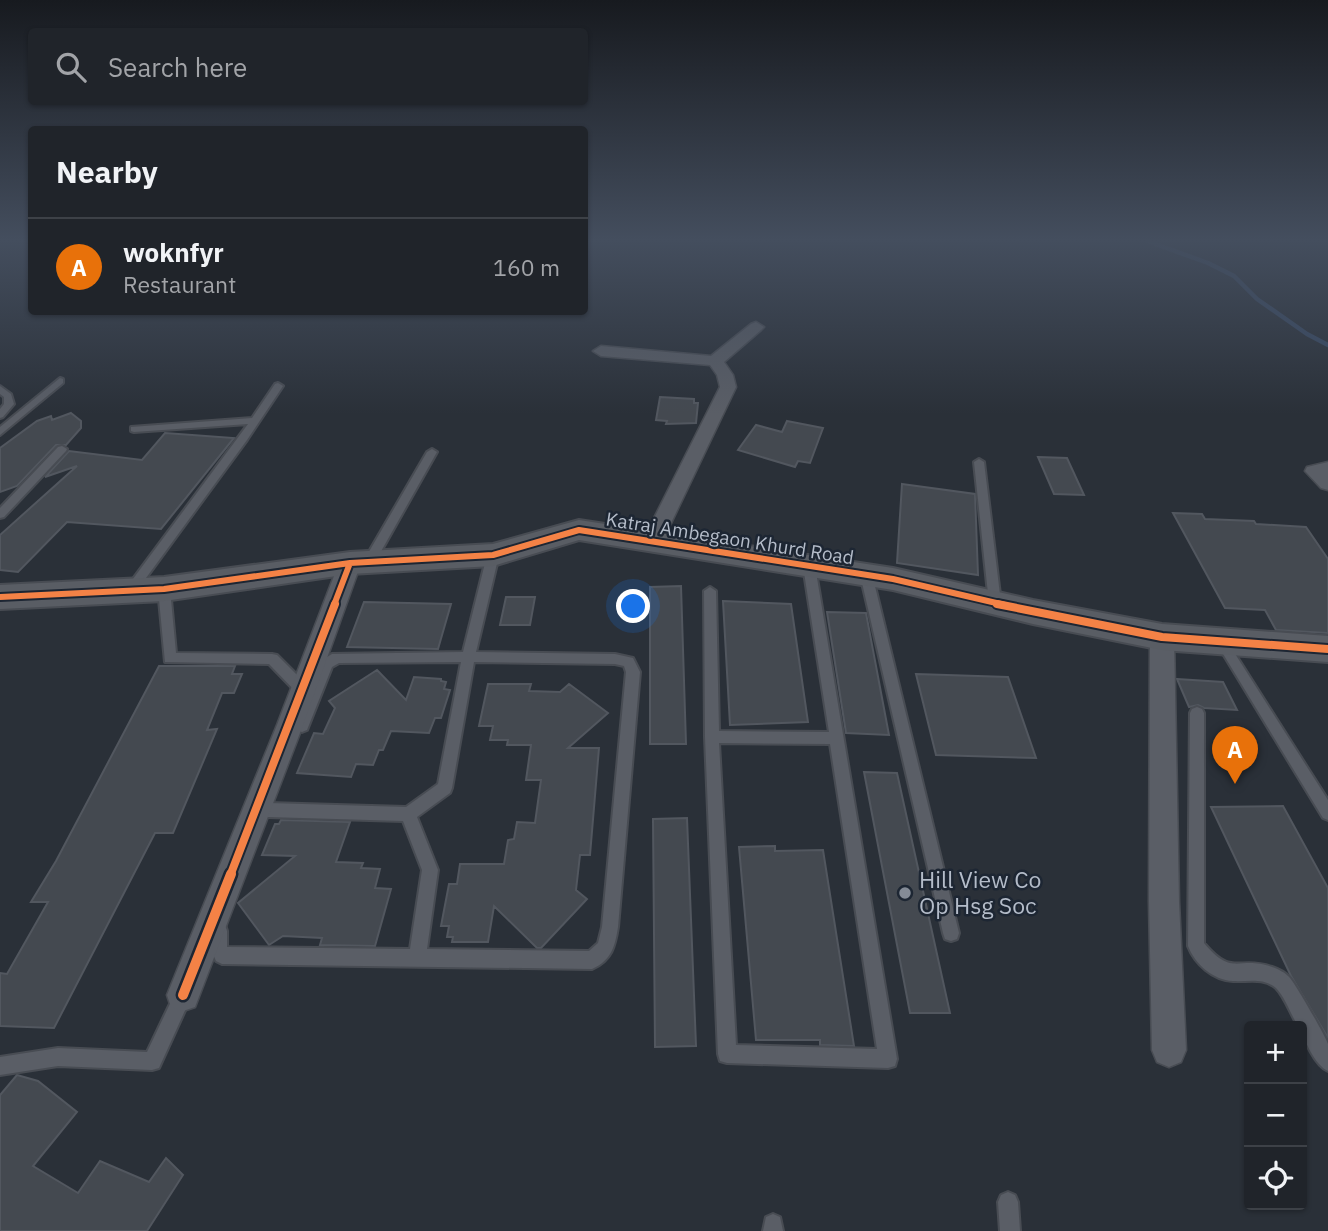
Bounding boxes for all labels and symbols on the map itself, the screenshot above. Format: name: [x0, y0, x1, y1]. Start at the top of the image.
street label: Katraj Ambegaon Khurd Road: [604, 507, 856, 569]
your location: [616, 589, 650, 623]
pin: A: [1212, 726, 1258, 784]
place label: Hill View Co Op Hsg Soc: [919, 864, 1041, 920]
marker: Hill View Co Op Hsg Soc: [897, 885, 913, 901]

